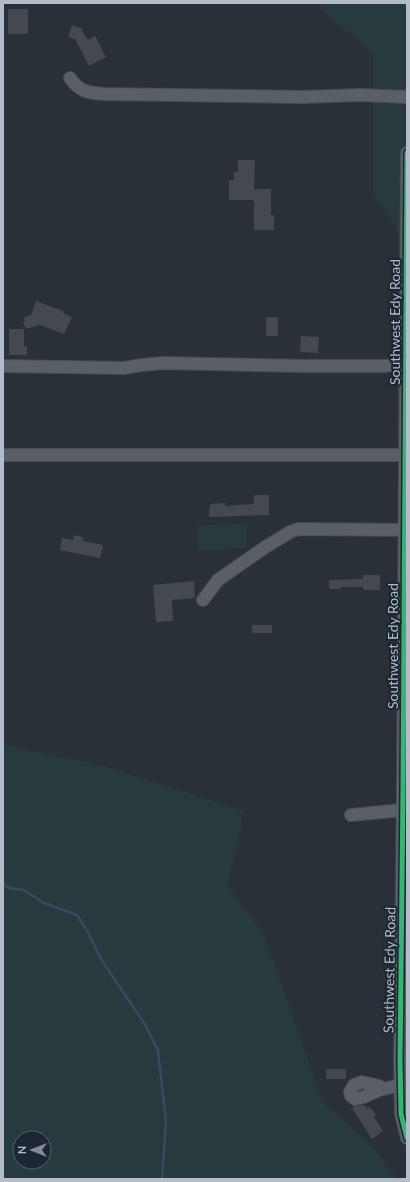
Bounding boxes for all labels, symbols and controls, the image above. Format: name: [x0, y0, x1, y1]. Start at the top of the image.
street label: Southwest Edy Road: [386, 259, 403, 385]
street label: Southwest Edy Road: [384, 583, 401, 709]
street label: Southwest Edy Road: [379, 907, 399, 1033]
north arrow: [12, 1130, 52, 1170]
text: N: [15, 1146, 28, 1154]

